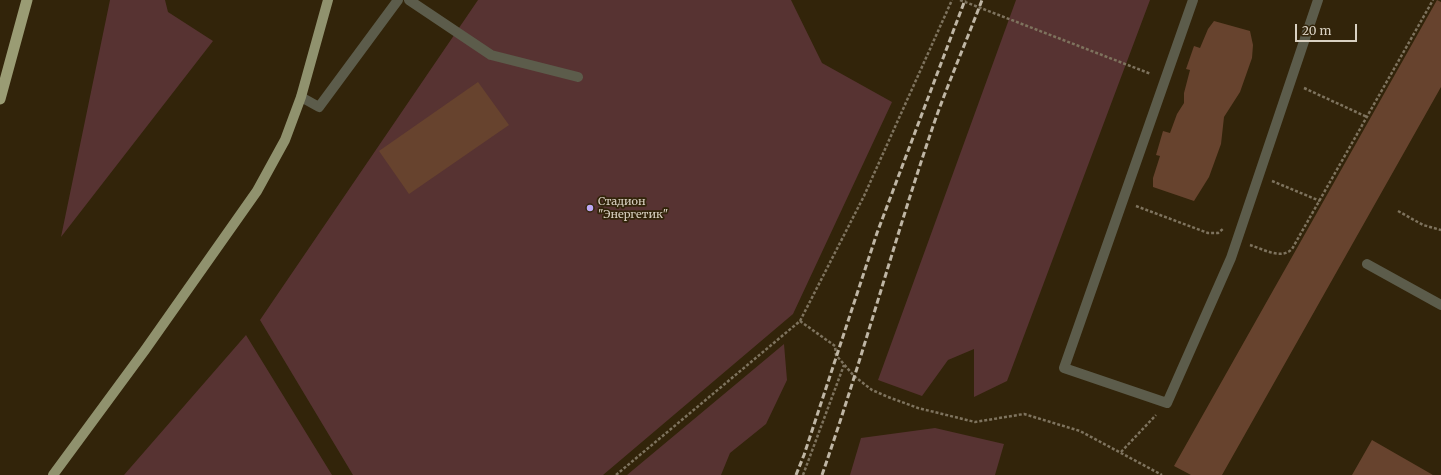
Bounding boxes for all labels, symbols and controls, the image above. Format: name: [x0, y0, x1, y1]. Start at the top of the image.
scale bar: [1297, 16, 1359, 42]
text: 20 m: [1302, 23, 1331, 38]
place label: Стадион "Энергетик": [598, 195, 668, 221]
marker: Стадион "Энергетик": [585, 203, 595, 213]

